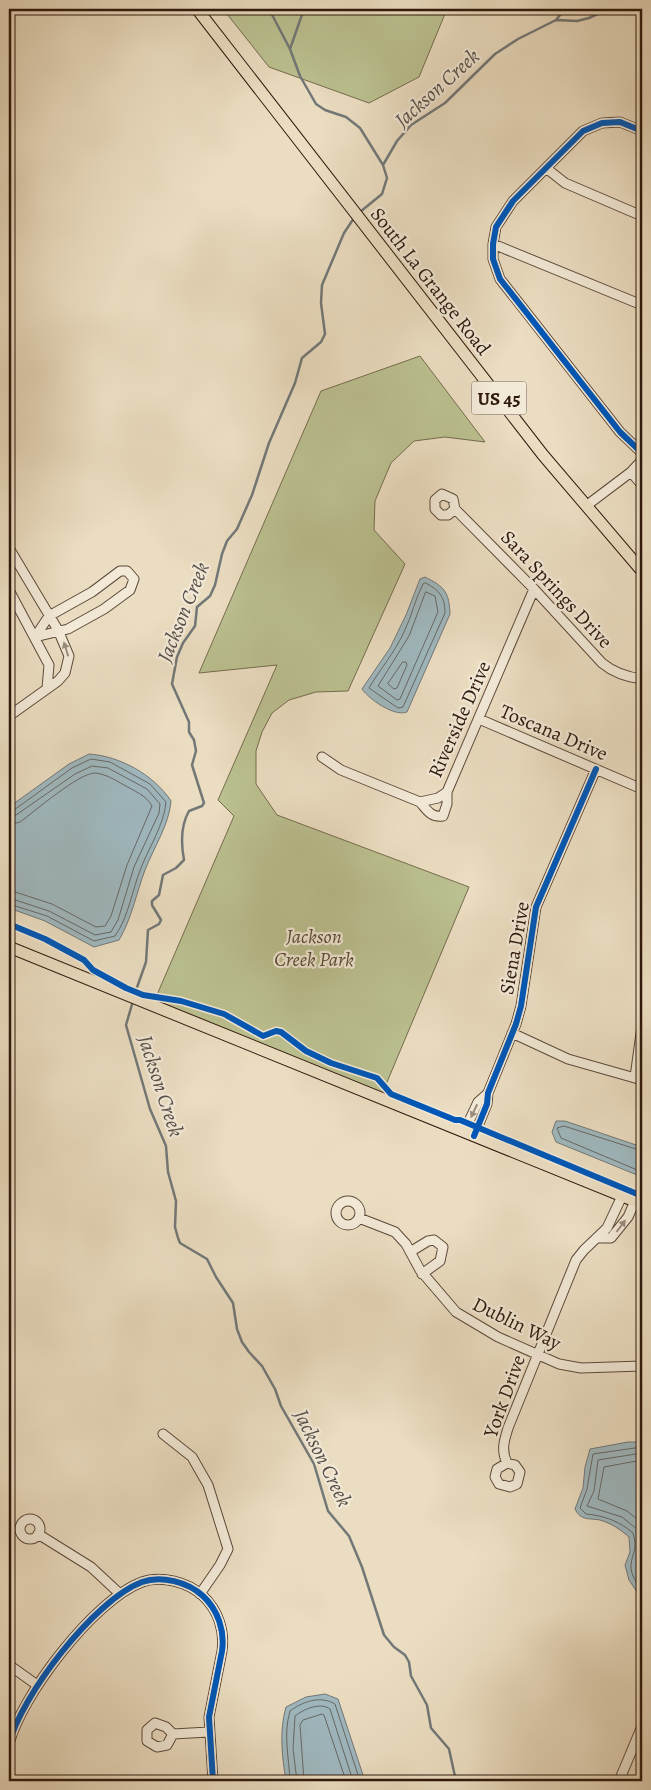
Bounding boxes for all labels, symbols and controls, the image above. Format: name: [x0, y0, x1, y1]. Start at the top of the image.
water label: Jackson Creek: [388, 42, 485, 134]
street label: South La Grange Road: [364, 202, 497, 361]
road number: US 45: [472, 382, 526, 414]
street label: Sara Springs Drive: [495, 524, 619, 654]
water label: Jackson Creek: [150, 558, 216, 667]
one-way arrow: [61, 642, 69, 657]
street label: Riverside Drive: [422, 657, 497, 782]
street label: Toscana Drive: [496, 698, 612, 767]
street label: Siena Drive: [493, 899, 536, 997]
park label: Jackson Creek Park: [274, 923, 354, 973]
water label: Jackson Creek: [131, 1031, 191, 1140]
one-way arrow: [469, 1104, 477, 1118]
one-way arrow: [616, 1220, 627, 1233]
street label: Dublin Way: [468, 1290, 567, 1357]
street label: York Drive: [477, 1351, 532, 1442]
water label: Jackson Creek: [287, 1404, 359, 1511]

